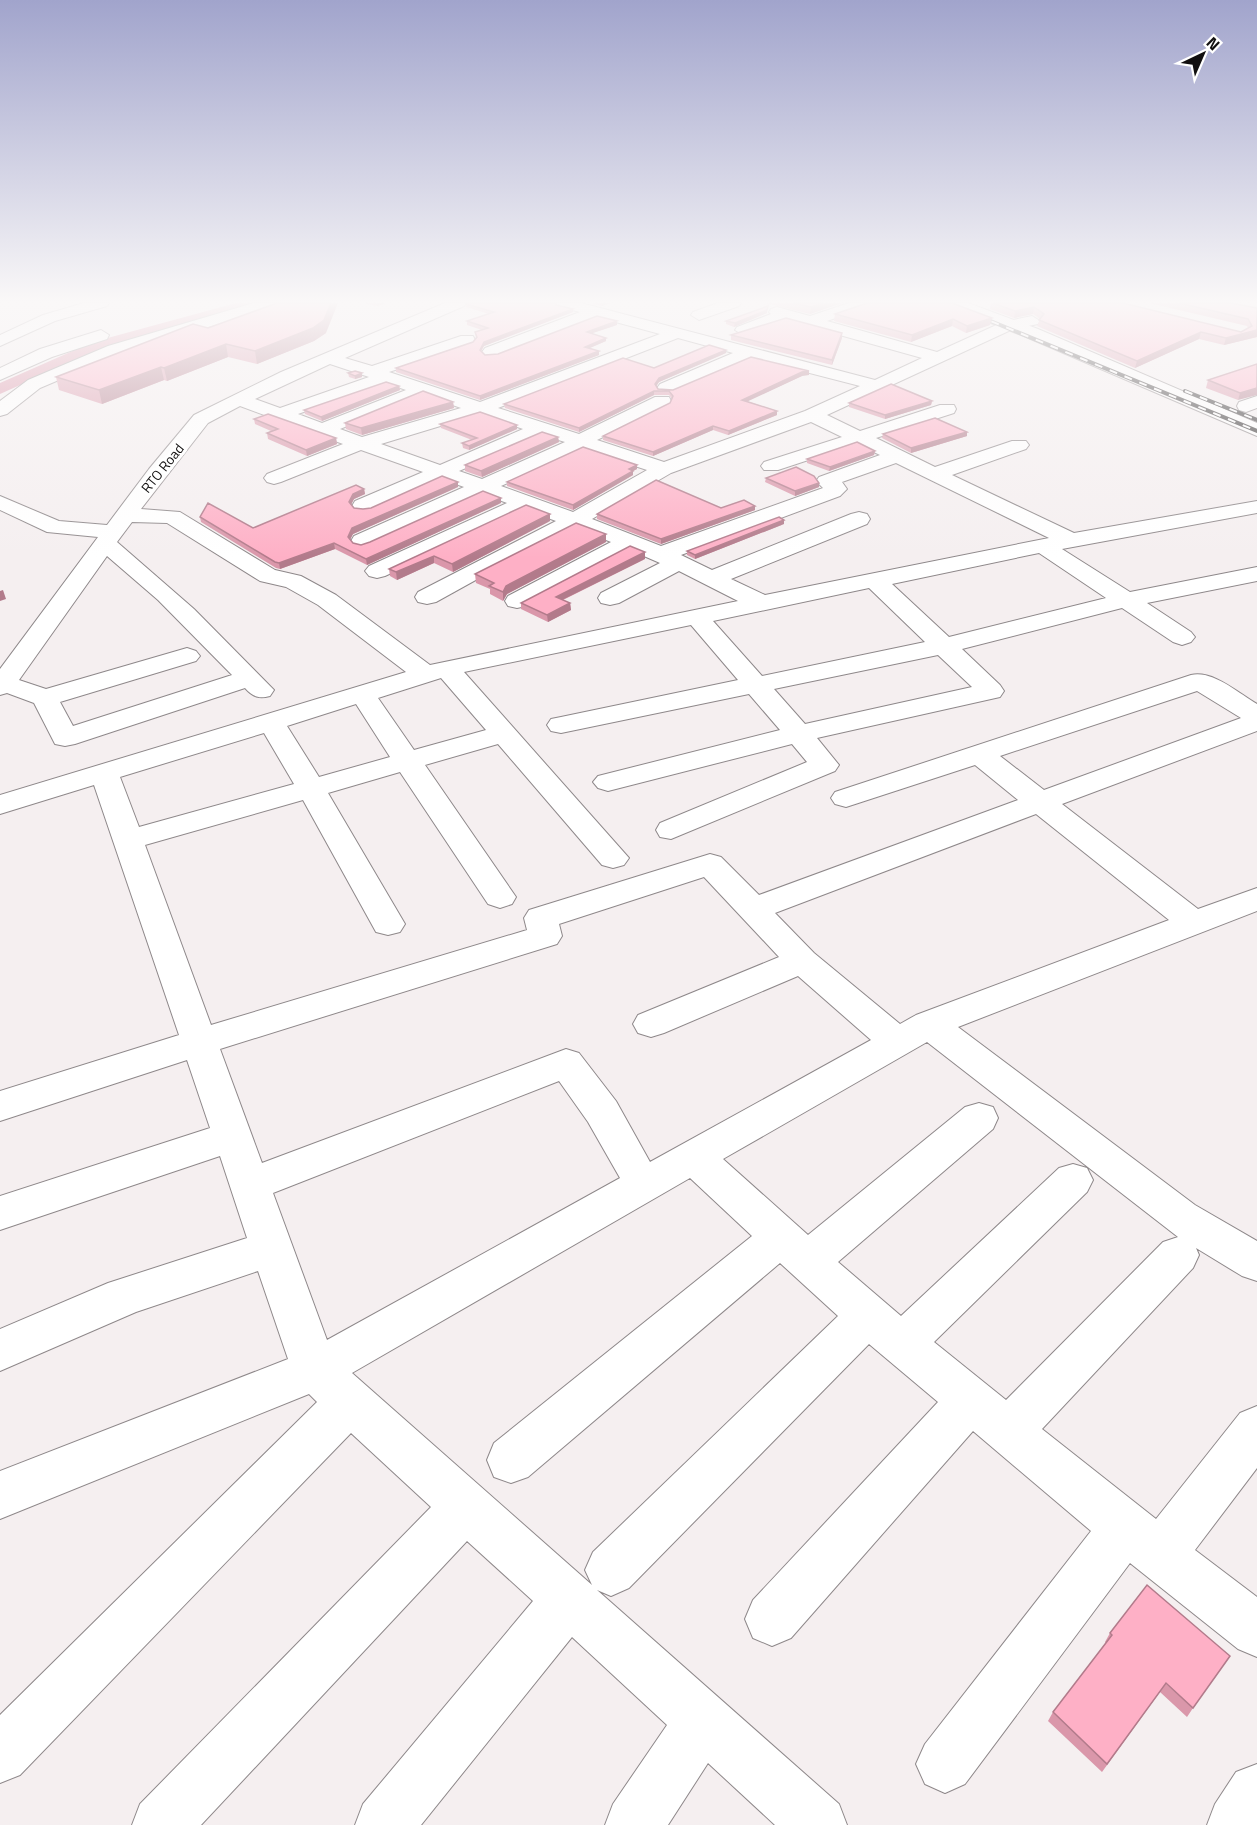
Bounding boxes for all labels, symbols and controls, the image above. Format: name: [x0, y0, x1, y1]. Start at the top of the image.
north arrow: [1173, 24, 1233, 84]
text: N: [1201, 31, 1226, 56]
street label: RTO Road: [136, 439, 188, 497]

